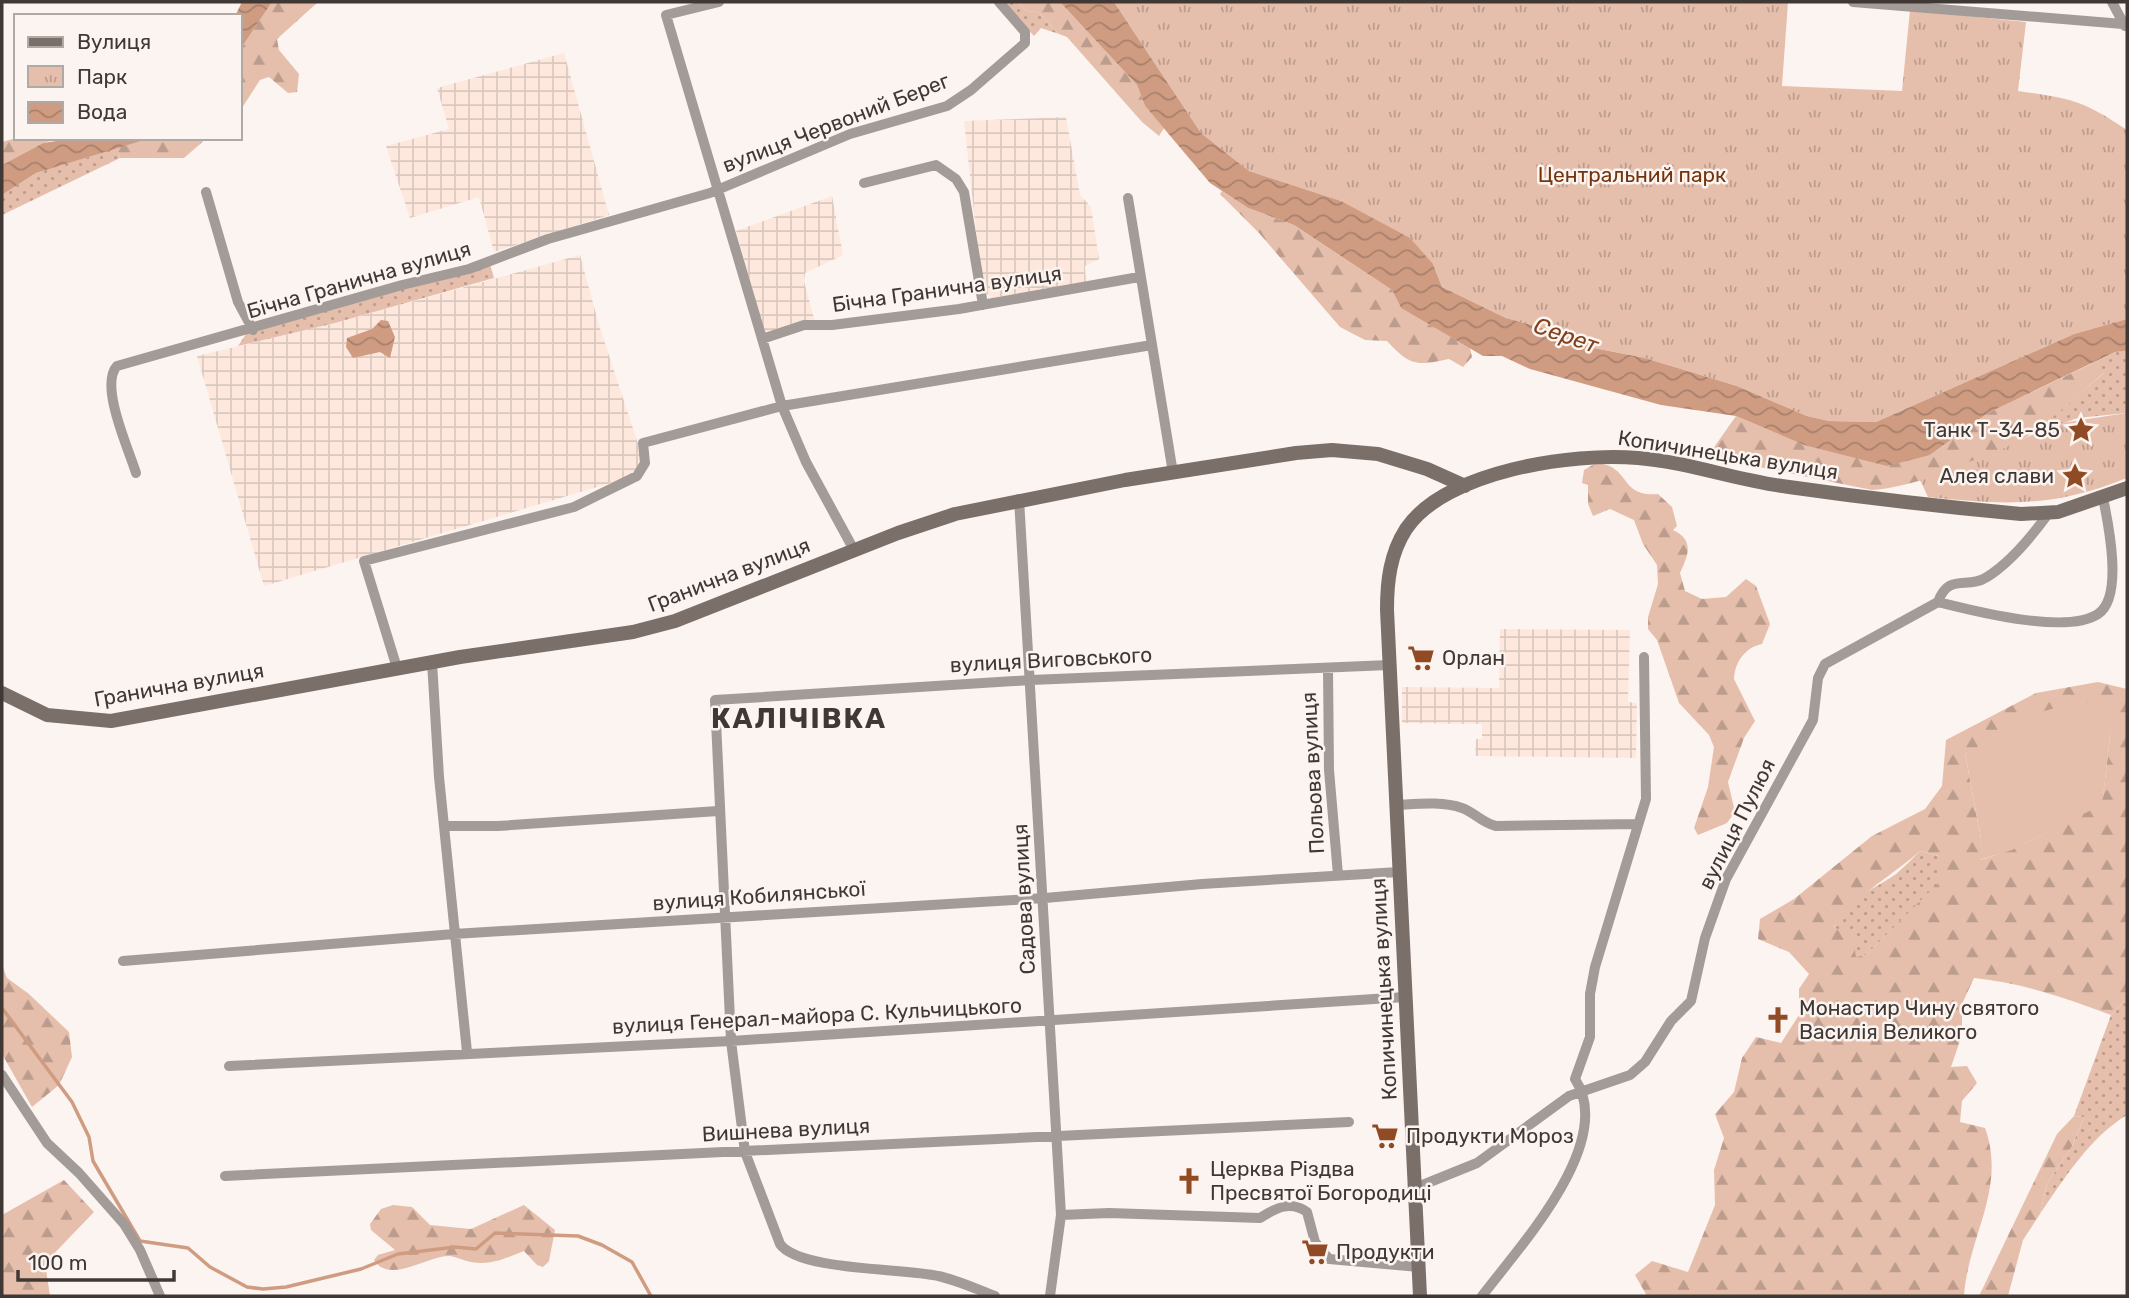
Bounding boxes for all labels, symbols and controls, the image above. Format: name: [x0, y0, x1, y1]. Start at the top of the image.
legend: [14, 14, 242, 140]
text: Вулиця: [77, 29, 151, 54]
text: Парк: [77, 64, 127, 89]
street label: вулиця Червоний Берег: [719, 68, 953, 177]
text: Вода: [77, 99, 127, 124]
park label: Центральний парк: [1538, 162, 1726, 187]
street label: Бічна Гранична вулиця: [244, 236, 474, 323]
street label: Бічна Гранична вулиця: [831, 260, 1063, 317]
water label: Серет: [1530, 311, 1603, 359]
place icon: Танк Т-34-85: [2066, 415, 2096, 445]
place label: Танк Т-34-85: [1924, 417, 2060, 442]
street label: Копичинецька вулиця: [1616, 425, 1840, 484]
place icon: Алея слави: [2060, 461, 2090, 491]
place label: Алея слави: [1939, 463, 2054, 488]
street label: Гранична вулиця: [644, 532, 814, 617]
street label: вулиця Виговського: [949, 642, 1153, 677]
supermarket icon: Орлан: [1406, 643, 1436, 673]
place label: Орлан: [1442, 645, 1505, 670]
street label: Гранична вулиця: [92, 657, 266, 712]
street label: Польова вулиця: [1296, 691, 1329, 855]
district label: КАЛІЧІВКА: [711, 702, 887, 735]
street label: вулиця Пулюя: [1693, 754, 1780, 893]
street label: Садова вулиця: [1007, 823, 1040, 975]
street label: вулиця Кобилянської: [652, 876, 867, 915]
street label: Копичинецька вулиця: [1365, 877, 1402, 1101]
street label: вулиця Генерал-майора С. Кульчицького: [612, 992, 1022, 1039]
place label: Монастир Чину святого Василія Великого: [1799, 995, 2039, 1044]
church icon: Монастир Чину святого Василія Великого: [1763, 1005, 1793, 1035]
street label: Вишнева вулиця: [701, 1113, 871, 1146]
supermarket icon: Продукти Мороз: [1370, 1121, 1400, 1151]
place label: Продукти Мороз: [1406, 1123, 1574, 1148]
place label: Церква Різдва Пресвятої Богородиці: [1210, 1156, 1432, 1205]
church icon: Церква Різдва Пресвятої Богородиці: [1174, 1166, 1204, 1196]
supermarket icon: Продукти: [1300, 1237, 1330, 1267]
scale bar: [18, 1238, 173, 1282]
place label: Продукти: [1336, 1239, 1434, 1264]
text: 100 m: [28, 1250, 87, 1275]

